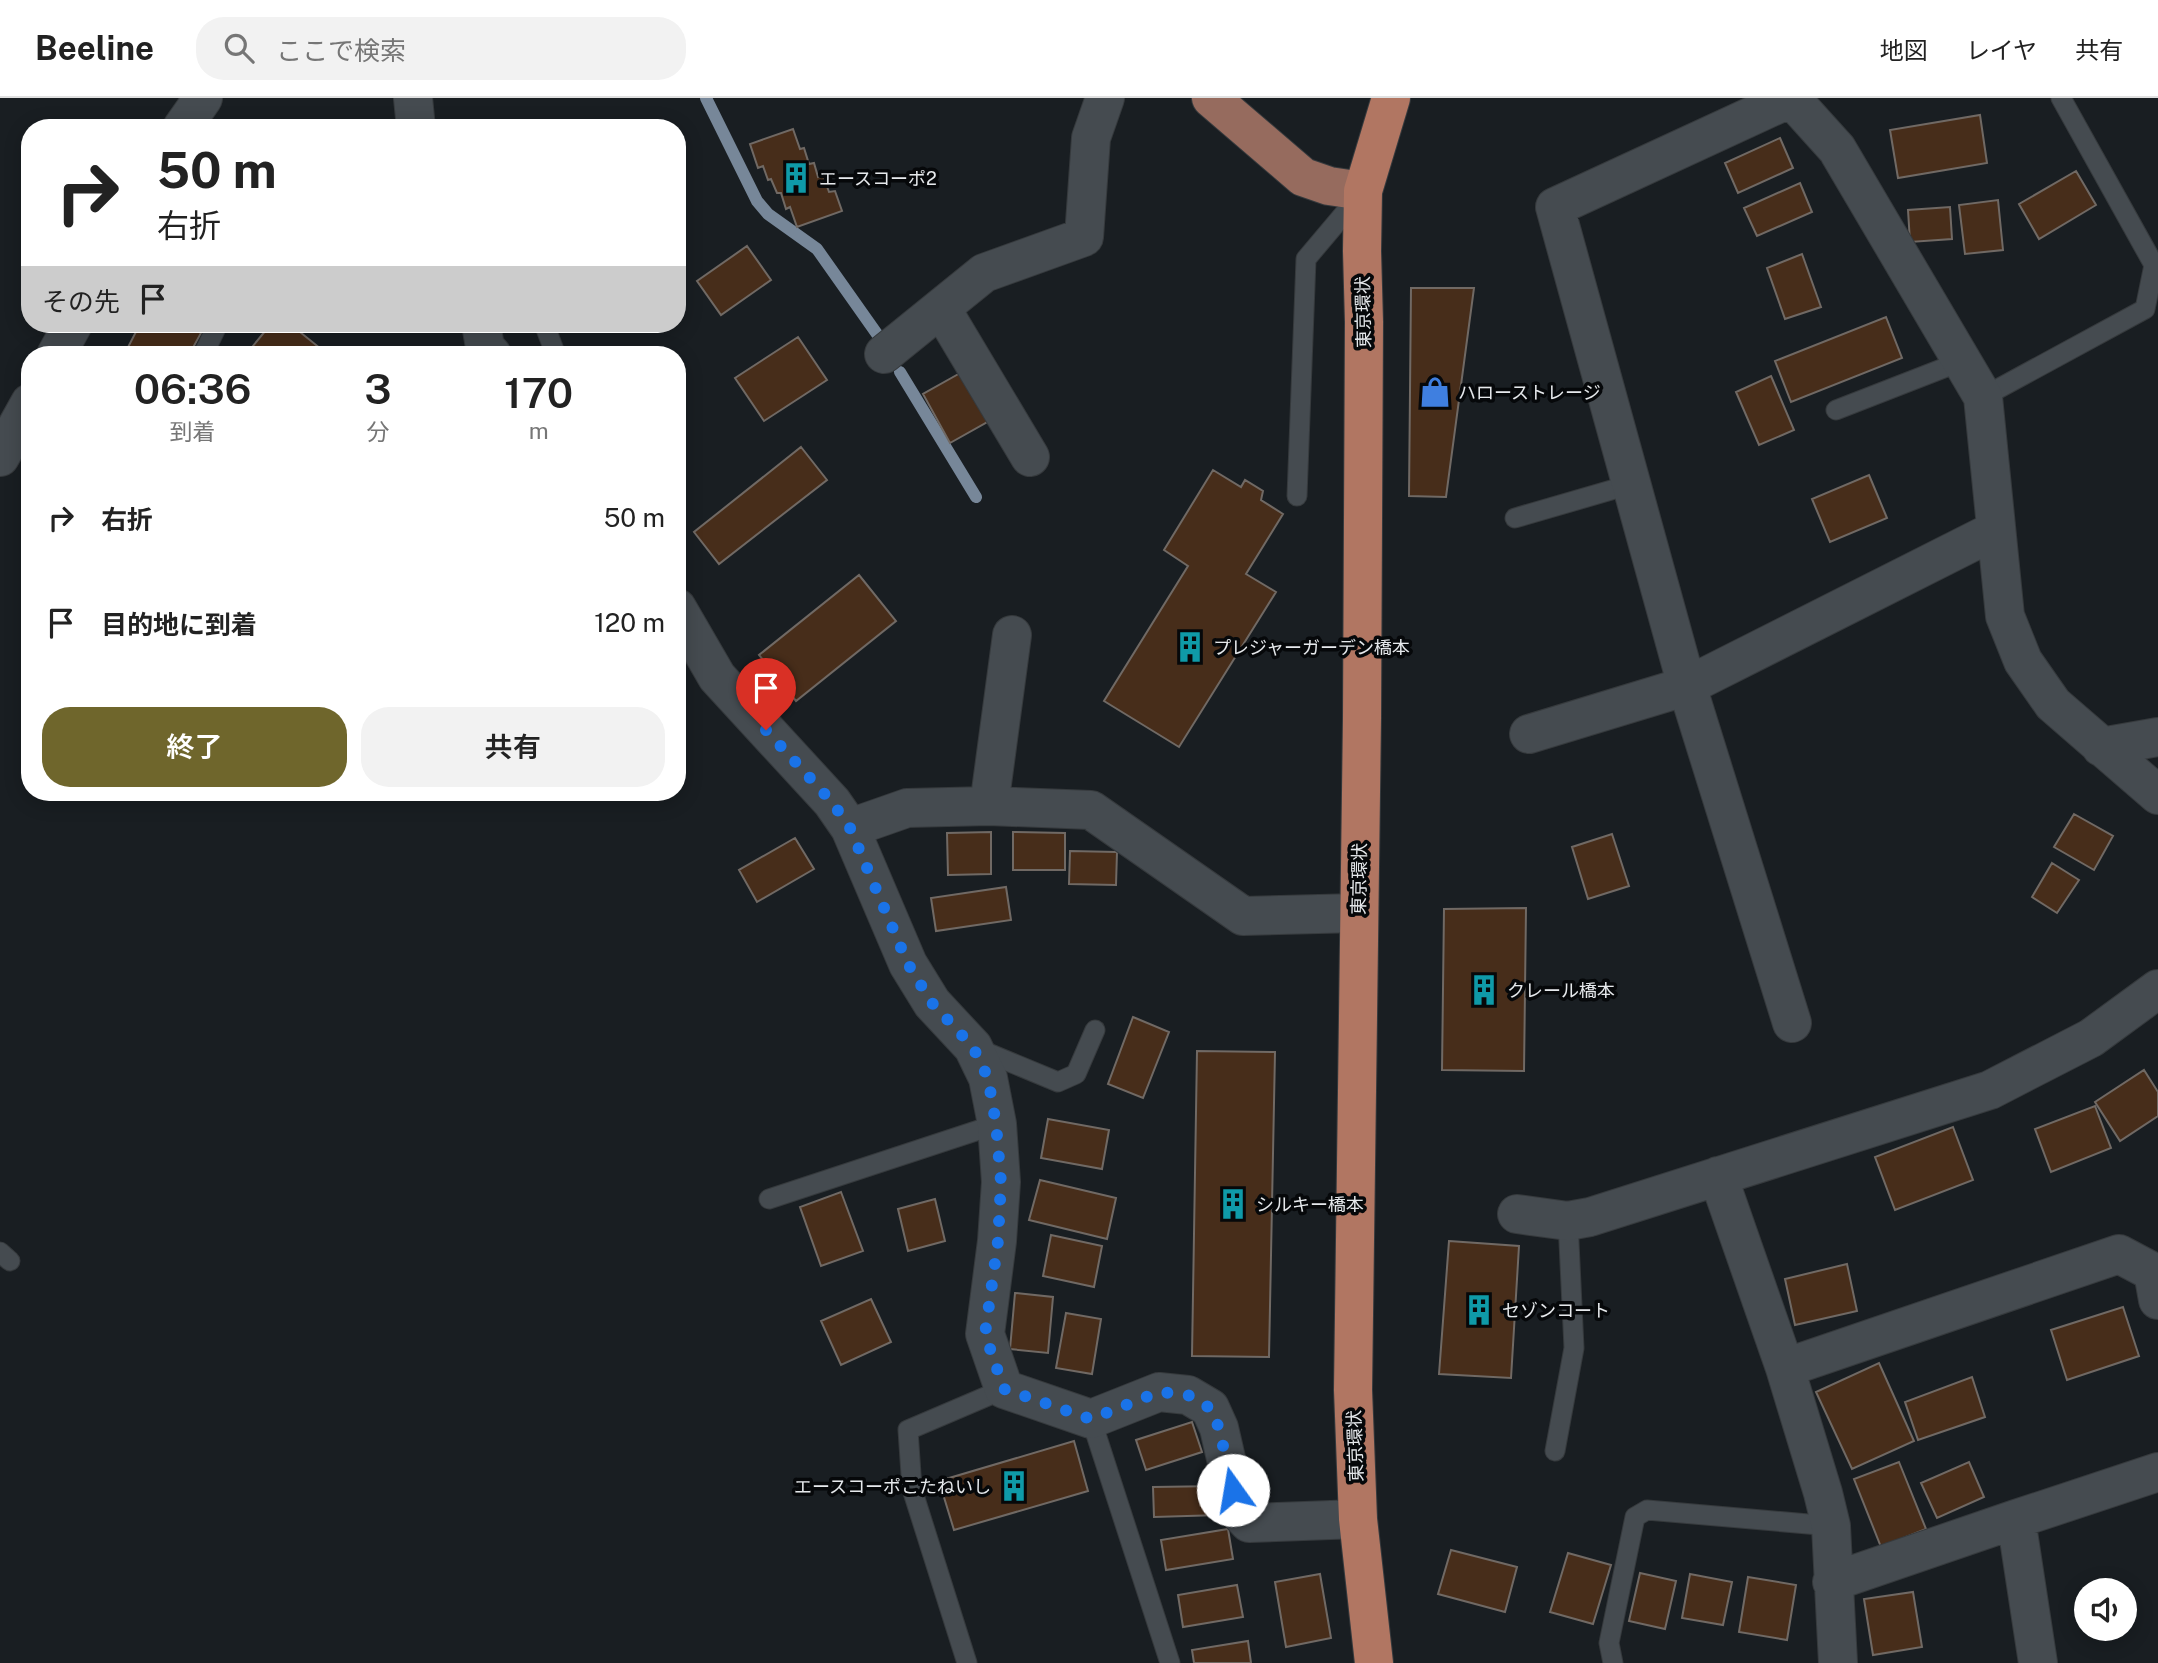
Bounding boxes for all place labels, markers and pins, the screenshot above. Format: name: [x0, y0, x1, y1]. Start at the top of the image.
building icon: エースコーポ2: [779, 161, 813, 195]
place label: エースコーポ2: [819, 168, 937, 189]
shop icon: ハローストレージ: [1418, 375, 1452, 409]
place label: ハローストレージ: [1458, 382, 1601, 403]
building icon: プレジャーガーデン橋本: [1173, 630, 1207, 664]
place label: プレジャーガーデン橋本: [1213, 637, 1410, 658]
pin: [736, 658, 796, 730]
building icon: クレール橋本: [1467, 973, 1501, 1007]
place label: クレール橋本: [1507, 980, 1615, 1001]
building icon: シルキー橋本: [1216, 1187, 1250, 1221]
place label: シルキー橋本: [1256, 1194, 1364, 1215]
building icon: セゾンコート: [1462, 1293, 1496, 1327]
place label: セゾンコート: [1502, 1300, 1610, 1321]
building icon: エースコーポこたねいし: [997, 1469, 1031, 1503]
place label: エースコーポこたねいし: [794, 1476, 991, 1497]

